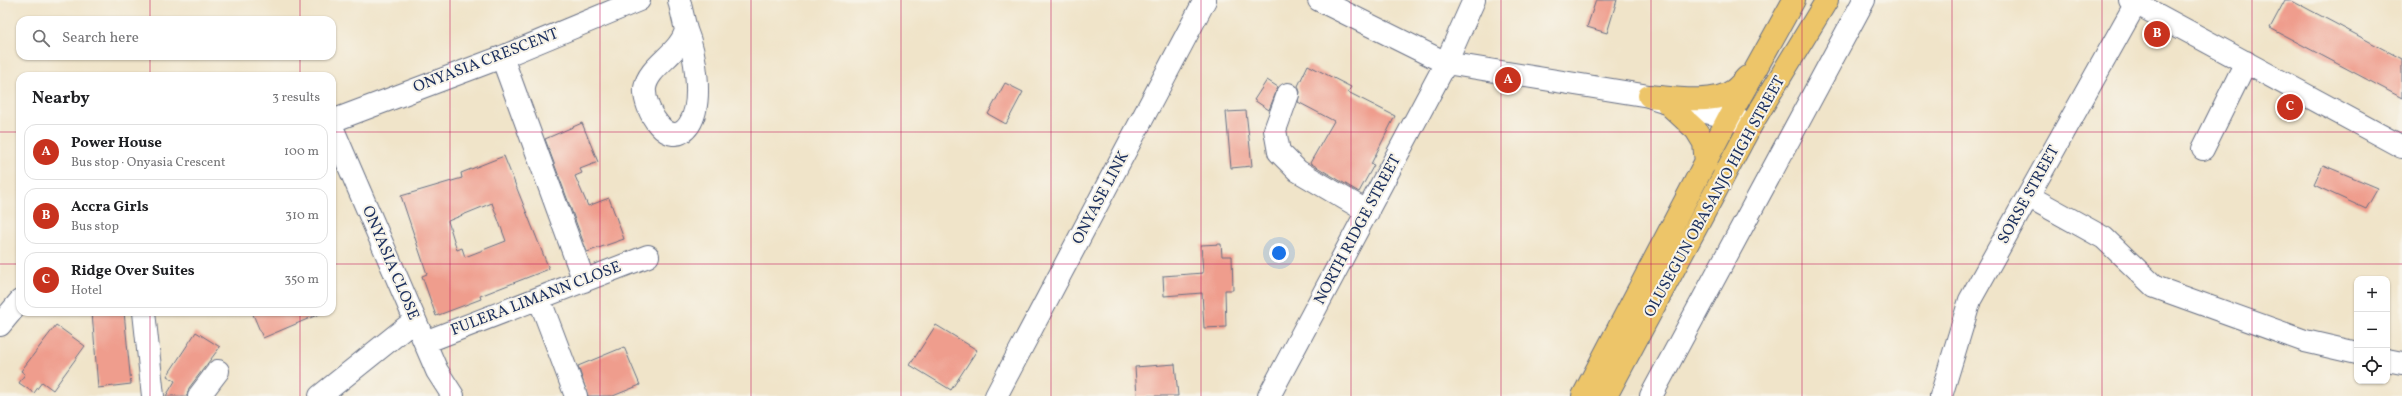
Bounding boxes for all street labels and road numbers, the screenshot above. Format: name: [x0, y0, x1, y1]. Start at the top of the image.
street label: ONYASIA CRESCENT: [410, 23, 562, 99]
street label: OLUSEGUN OBASANJO HIGH STREET: [1639, 72, 1791, 322]
street label: SORSE STREET: [1993, 142, 2065, 248]
street label: ONYASE LINK: [1067, 147, 1135, 249]
street label: NORTH RIDGE STREET: [1309, 151, 1407, 309]
street label: ONYASIA CLOSE: [356, 202, 424, 324]
street label: FULERA LIMANN CLOSE: [448, 256, 624, 342]

